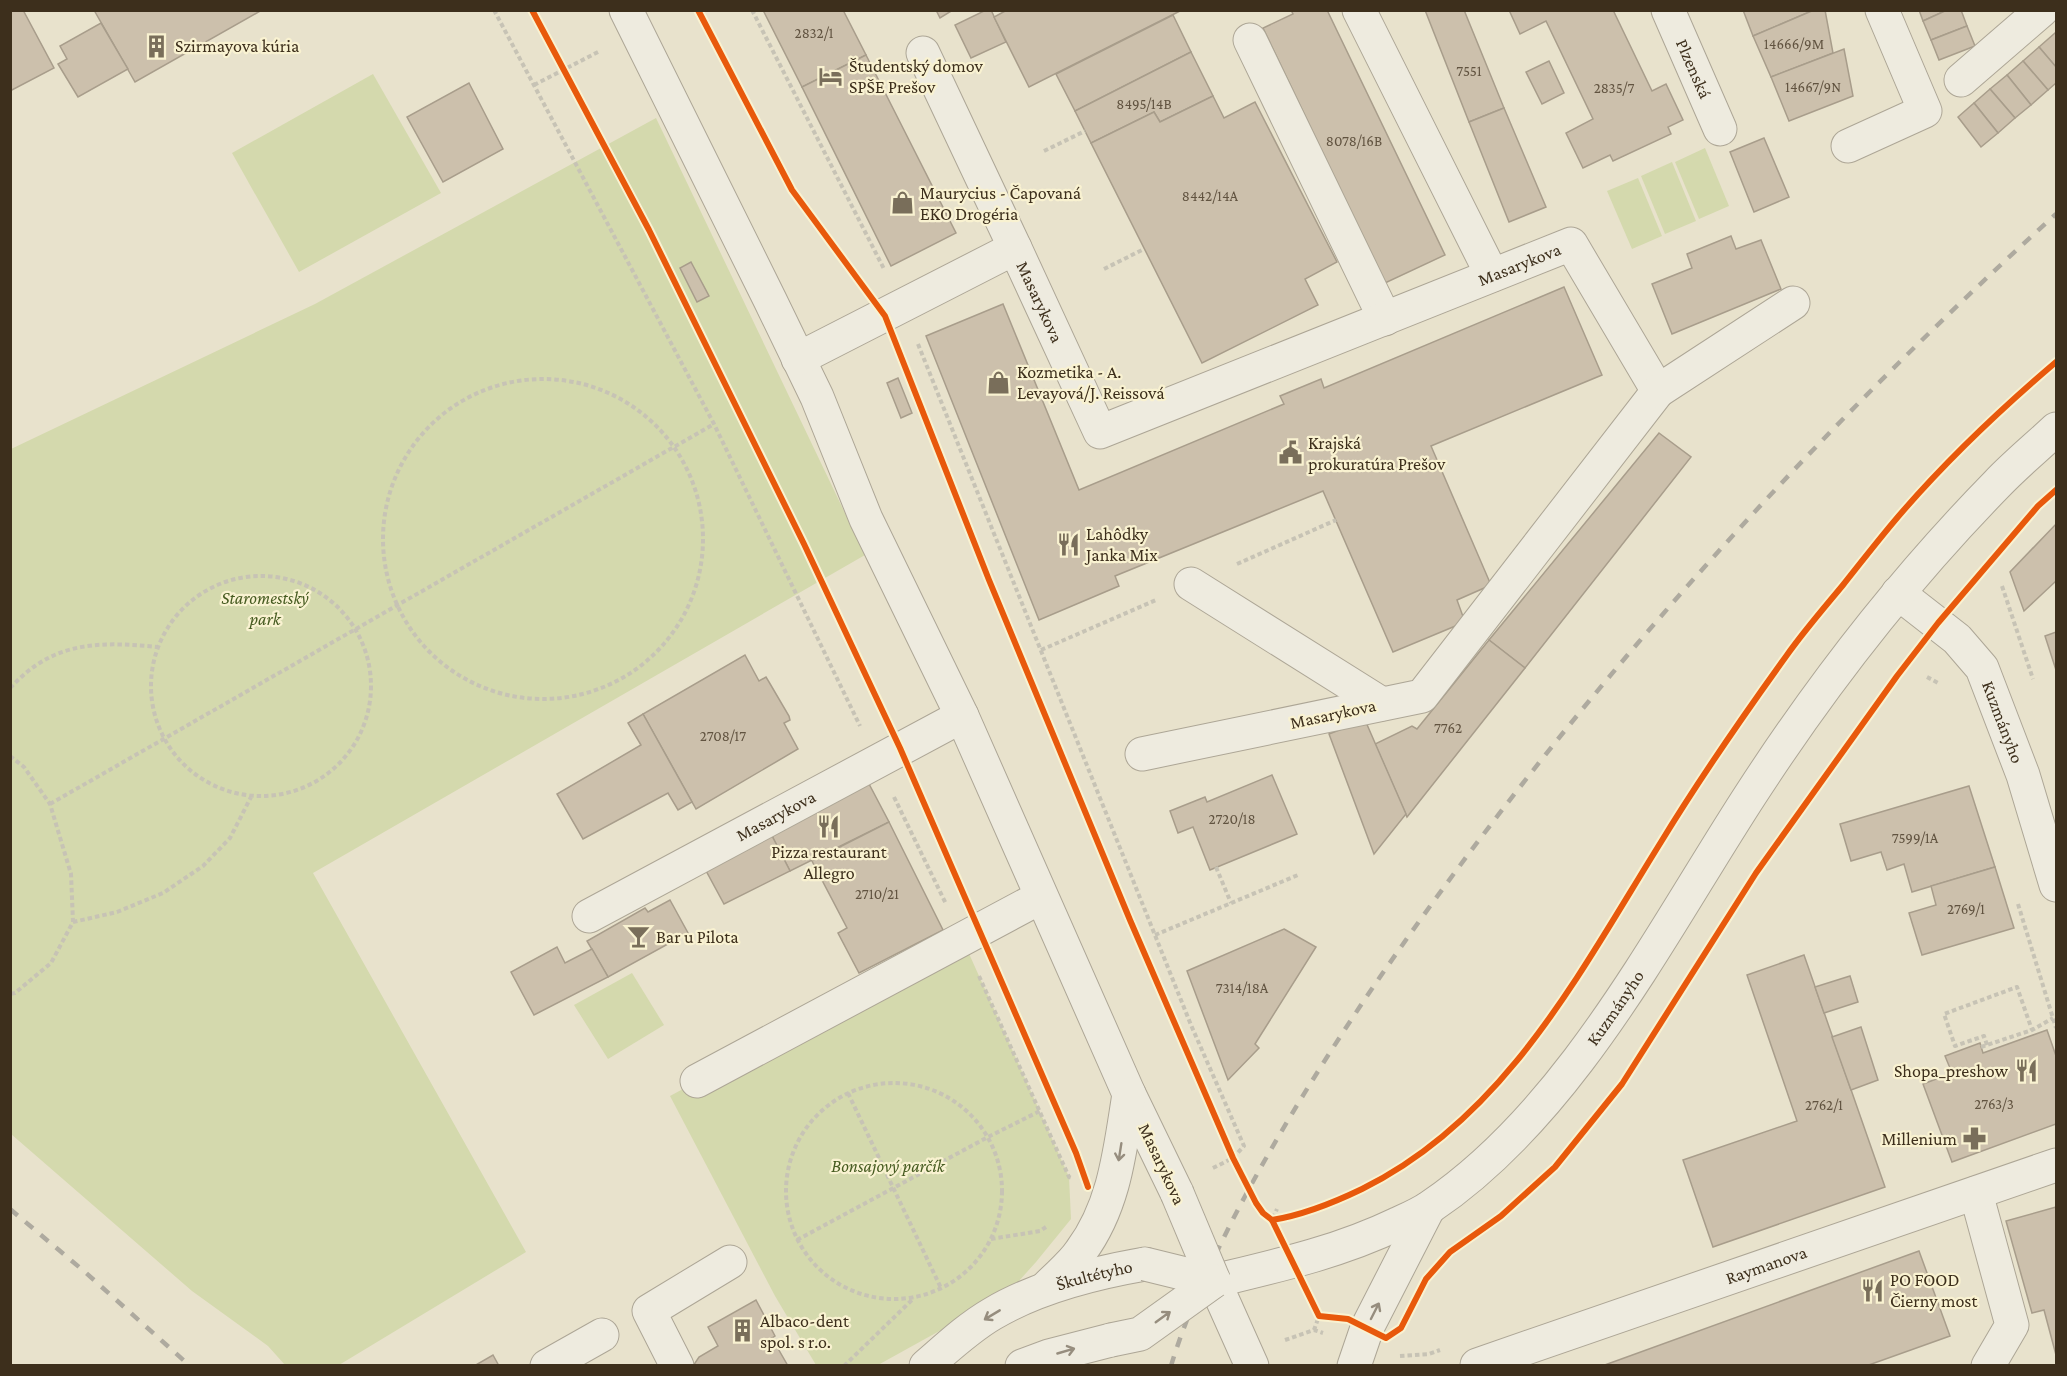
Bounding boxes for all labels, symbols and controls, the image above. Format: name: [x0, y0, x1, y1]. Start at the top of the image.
house number: 2832/1: [795, 25, 833, 41]
building icon: Szirmayova kúria: [144, 33, 170, 59]
place label: Szirmayova kúria: [175, 36, 299, 56]
street label: Plzenská: [1672, 36, 1715, 101]
house number: 14666/9M: [1764, 36, 1824, 52]
place label: Študentský domov SPŠE Prešov: [849, 56, 984, 97]
hotel icon: Študentský domov SPŠE Prešov: [818, 63, 844, 89]
house number: 7551: [1456, 63, 1482, 79]
house number: 14667/9N: [1785, 79, 1841, 95]
house number: 2835/7: [1594, 80, 1634, 96]
house number: 8495/14B: [1116, 96, 1172, 112]
house number: 8078/16B: [1326, 133, 1382, 149]
place label: Maurycius - Čapovaná EKO Drogéria: [920, 183, 1081, 224]
house number: 8442/14A: [1182, 188, 1239, 204]
shop icon: Maurycius - Čapovaná EKO Drogéria: [889, 190, 915, 216]
street label: Masarykova: [1475, 239, 1564, 290]
street label: Masarykova: [1012, 258, 1067, 346]
place label: Kozmetika - A. Levayová/J. Reissová: [1017, 362, 1165, 403]
shop icon: Kozmetika - A. Levayová/J. Reissová: [986, 369, 1012, 395]
place label: Krajská prokuratúra Prešov: [1308, 433, 1446, 474]
public building icon: Krajská prokuratúra Prešov: [1277, 440, 1303, 466]
place label: Lahôdky Janka Mix: [1084, 524, 1158, 565]
restaurant icon: Lahôdky Janka Mix: [1055, 531, 1081, 557]
park label: Staromestský park: [221, 588, 310, 629]
street label: Kuzmányho: [1978, 678, 2028, 766]
street label: Masarykova: [1288, 695, 1378, 733]
house number: 7762: [1434, 720, 1462, 736]
house number: 2708/17: [700, 728, 746, 744]
street label: Masarykova: [733, 786, 819, 845]
house number: 2720/18: [1209, 811, 1255, 827]
restaurant icon: Pizza restaurant Allegro: [816, 813, 842, 839]
house number: 7599/1A: [1892, 830, 1939, 846]
place label: Pizza restaurant Allegro: [771, 842, 888, 883]
house number: 2710/21: [855, 886, 899, 902]
house number: 2769/1: [1947, 901, 1985, 917]
bar icon: Bar u Pilota: [625, 924, 651, 950]
place label: Bar u Pilota: [656, 927, 738, 947]
street label: Kuzmányho: [1583, 967, 1648, 1049]
house number: 7314/18A: [1216, 980, 1269, 996]
restaurant icon: Shopa_preshow: [2013, 1058, 2039, 1084]
place label: Shopa_preshow: [1894, 1061, 2009, 1081]
house number: 2763/3: [1974, 1096, 2014, 1112]
house number: 2762/1: [1805, 1097, 1843, 1113]
street label: Masarykova: [1134, 1120, 1190, 1208]
pharmacy icon: Millenium: [1962, 1126, 1988, 1152]
place label: Millenium: [1882, 1129, 1958, 1149]
one-way arrow: [1114, 1142, 1125, 1161]
park label: Bonsajový parčík: [831, 1156, 946, 1177]
street label: Raymanova: [1723, 1242, 1809, 1288]
street label: Škultétyho: [1054, 1256, 1134, 1295]
place label: PO FOOD Čierny most: [1890, 1270, 1978, 1311]
restaurant icon: PO FOOD Čierny most: [1859, 1277, 1885, 1303]
one-way arrow: [1370, 1303, 1382, 1321]
one-way arrow: [984, 1310, 1001, 1322]
place label: Albaco-dent spol. s r.o.: [760, 1311, 850, 1352]
one-way arrow: [1155, 1311, 1171, 1323]
building icon: Albaco-dent spol. s r.o.: [729, 1318, 755, 1344]
one-way arrow: [1056, 1345, 1075, 1356]

